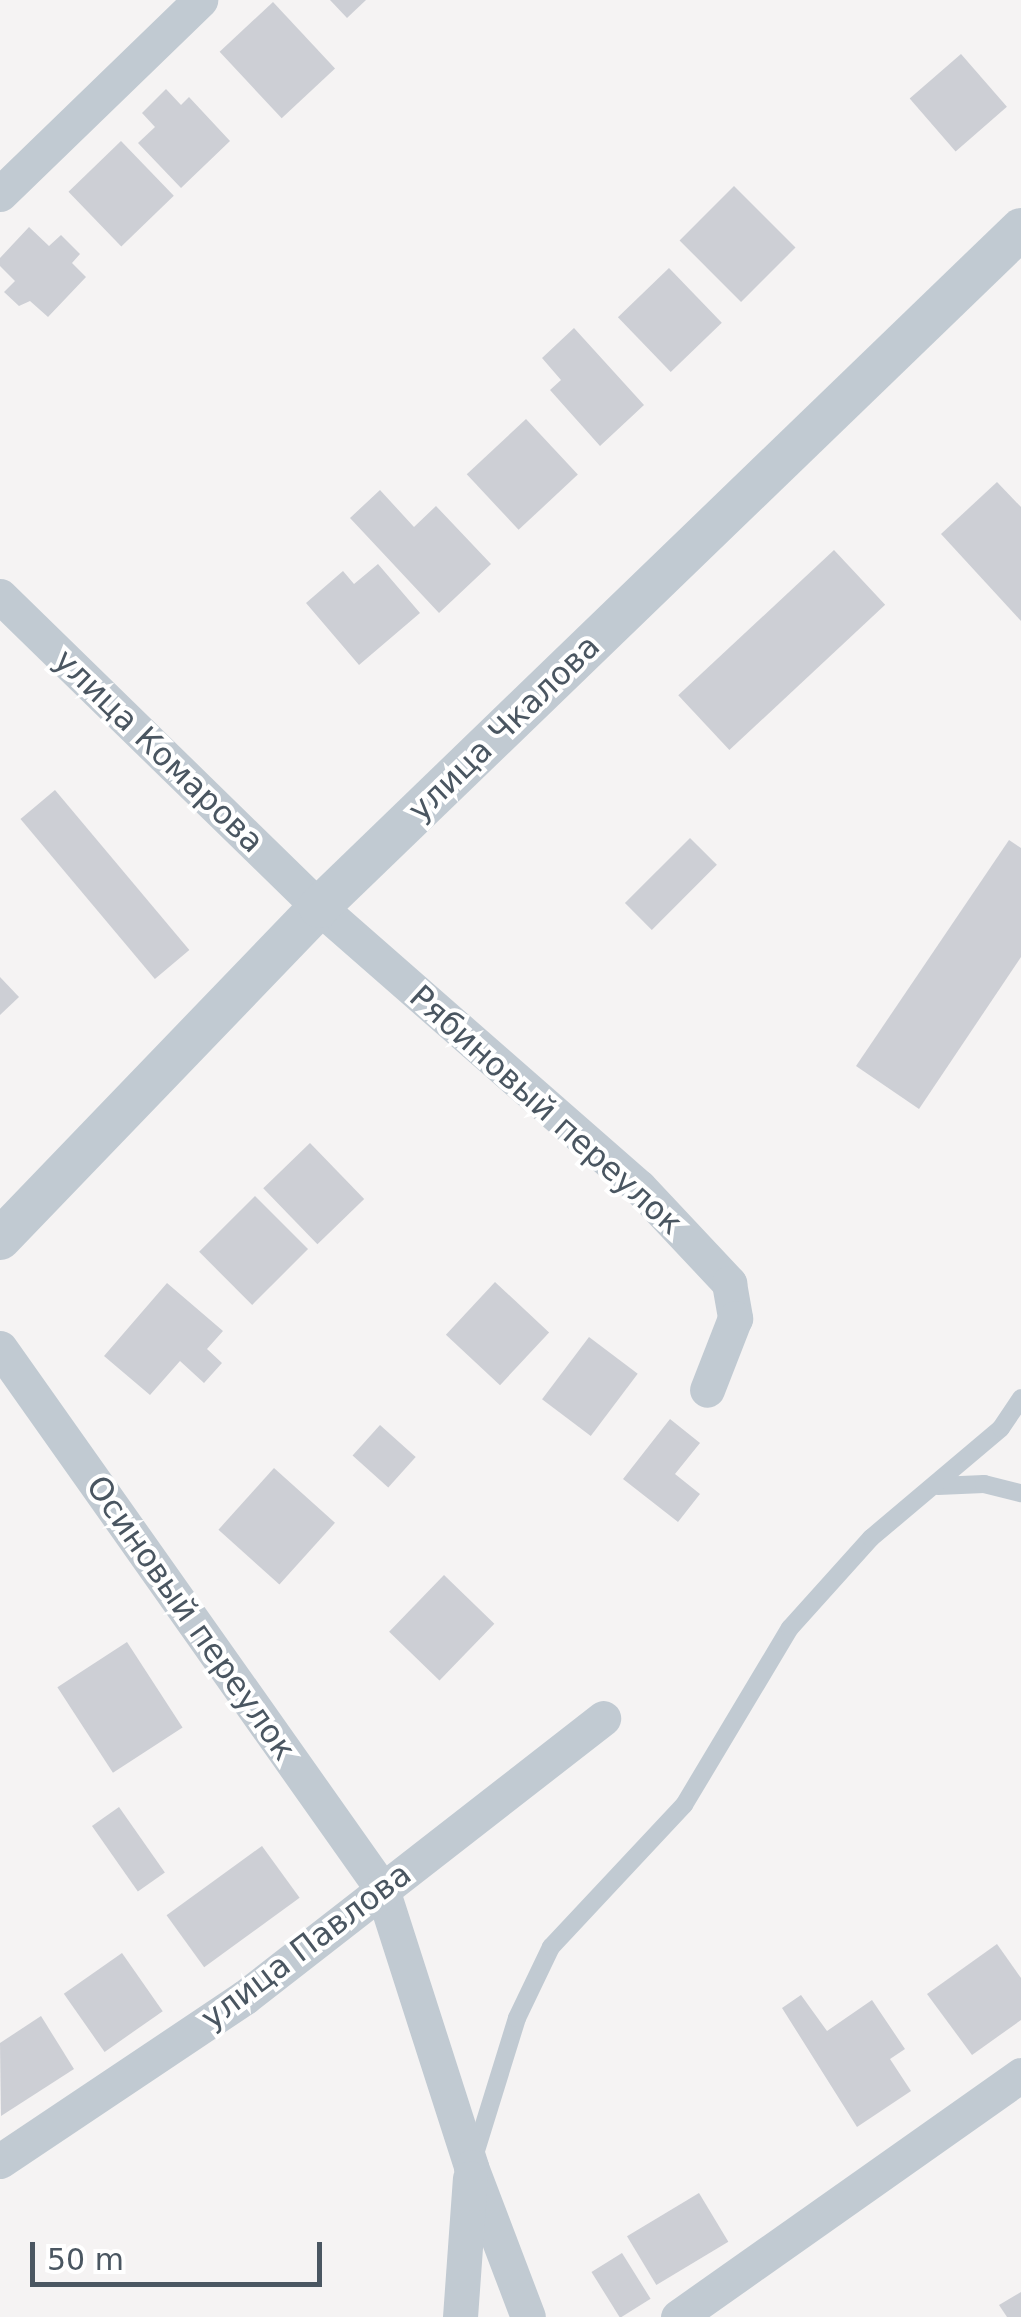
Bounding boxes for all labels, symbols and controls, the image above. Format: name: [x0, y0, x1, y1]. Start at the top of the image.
street label: улица Чкалова: [400, 627, 608, 829]
street label: улица Комарова: [46, 641, 272, 861]
street label: Рябиновый переулок: [402, 977, 690, 1243]
street label: Осиновый переулок: [78, 1469, 304, 1767]
street label: улица Павлова: [194, 1855, 418, 2037]
scale bar: [35, 2222, 328, 2284]
text: 50 m: [47, 2242, 124, 2277]

